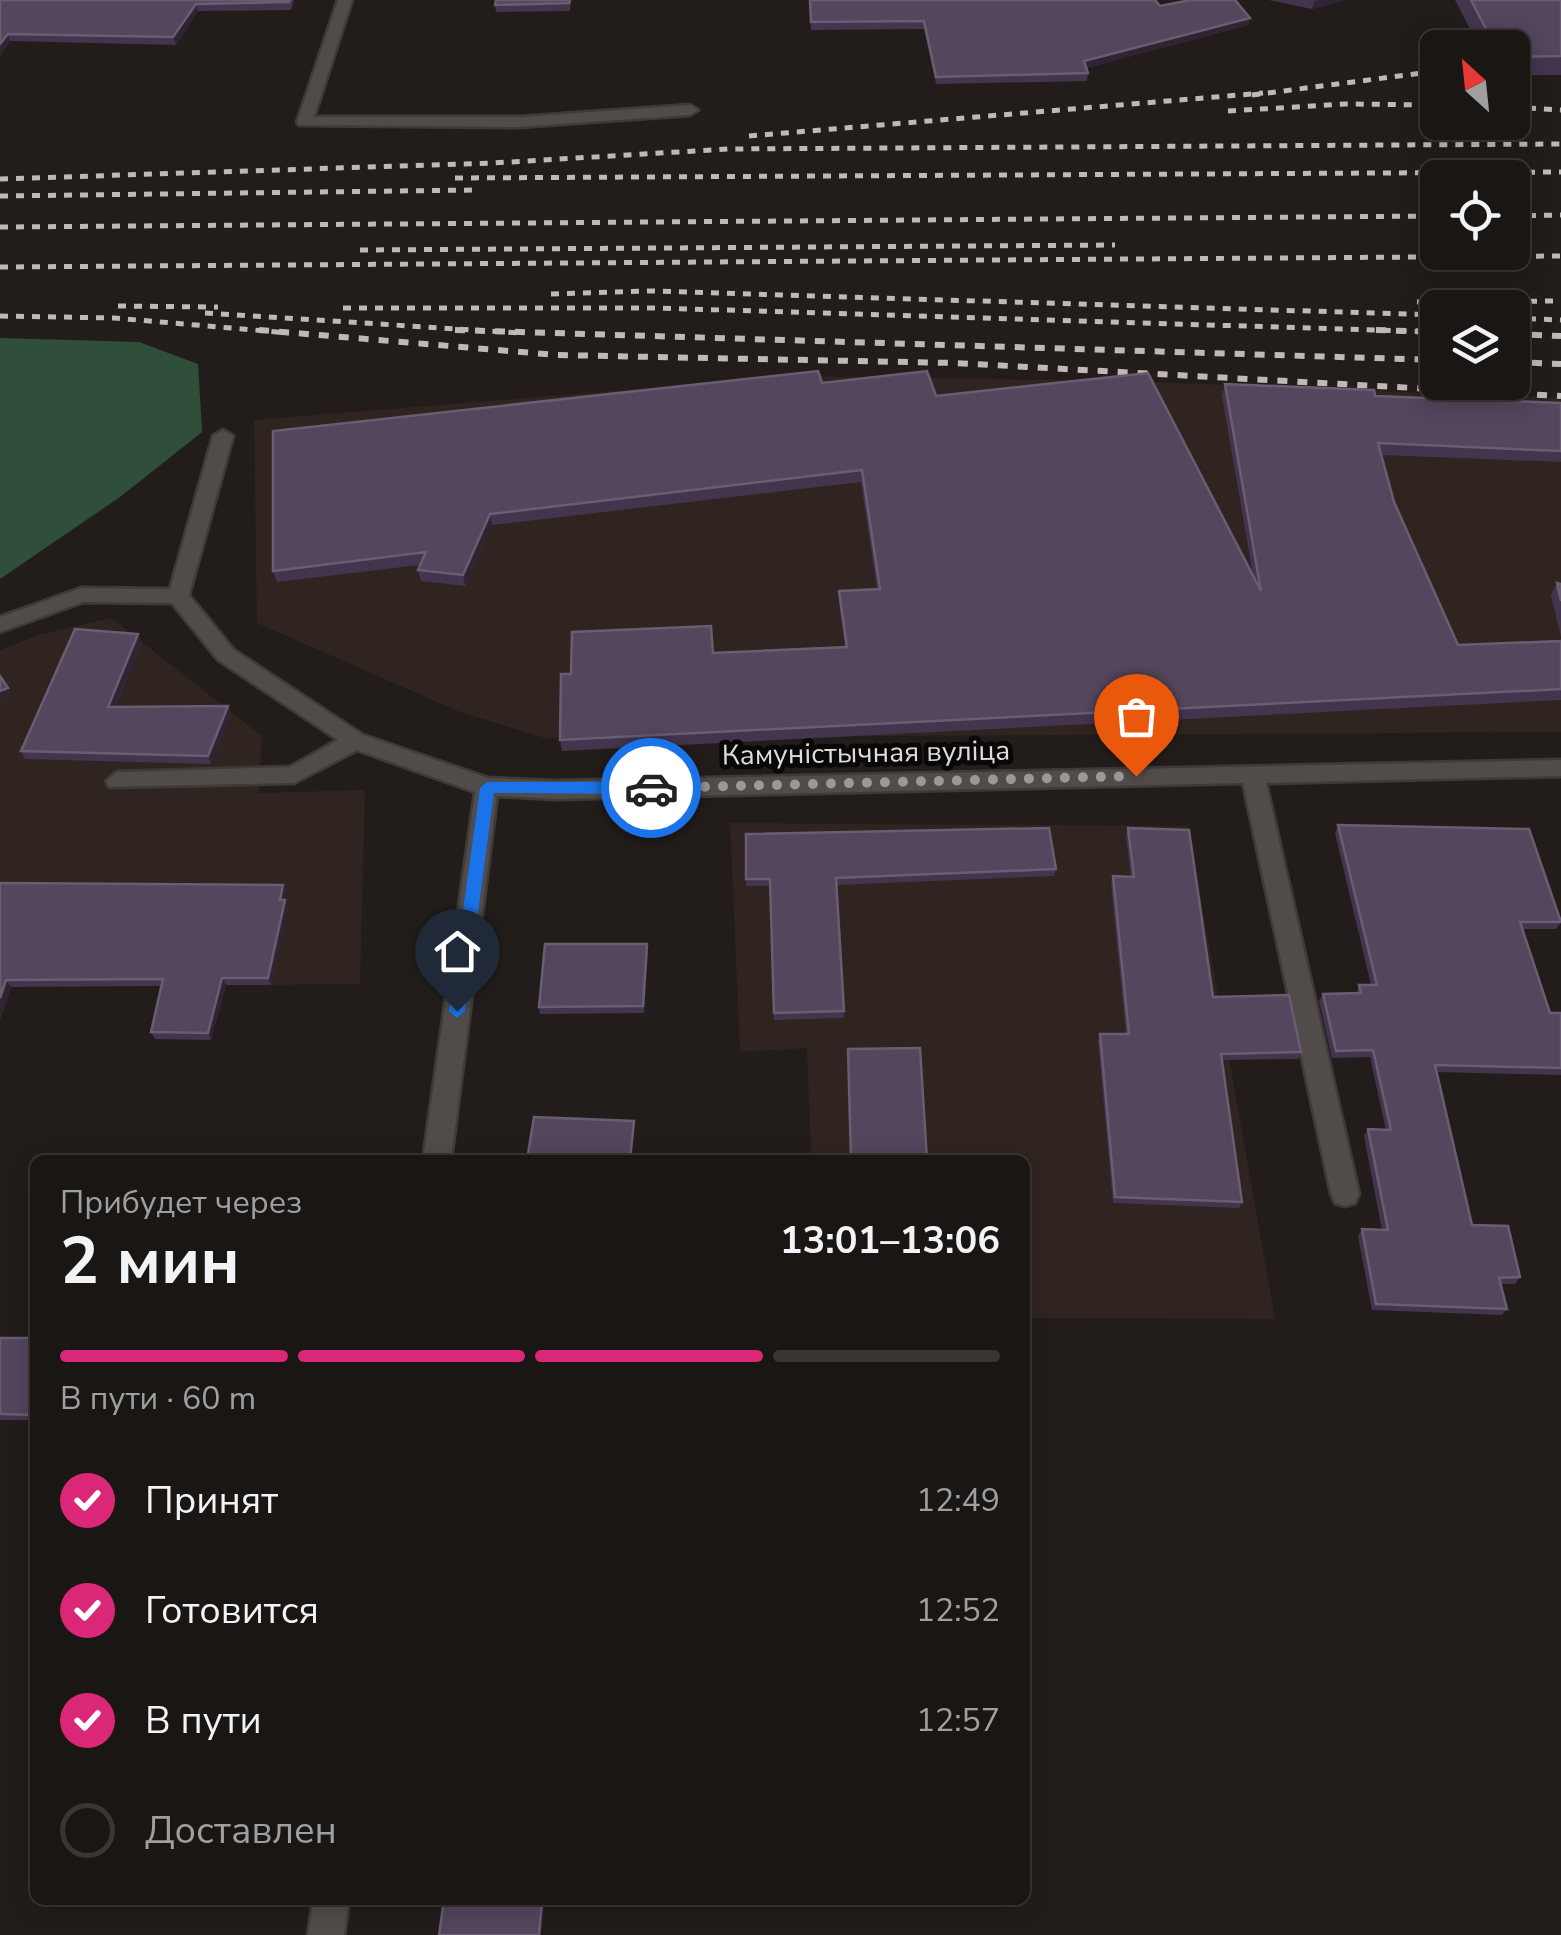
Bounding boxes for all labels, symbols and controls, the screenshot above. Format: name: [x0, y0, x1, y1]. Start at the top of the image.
north arrow: [1420, 30, 1530, 140]
map controls: [1420, 30, 1530, 400]
button: locate: [1420, 160, 1530, 270]
button: layers: [1420, 290, 1530, 400]
pin: [1094, 674, 1179, 777]
icon: bag: [1109, 689, 1164, 744]
street label: Камуністычная вуліца: [721, 731, 1011, 775]
courier: [601, 738, 701, 838]
icon: car: [624, 761, 679, 816]
pin: [415, 909, 500, 1012]
icon: home: [430, 924, 485, 979]
text: Прибудет через: [60, 1181, 302, 1224]
text: 13:01–13:06: [780, 1215, 1000, 1266]
text: 2 мин: [60, 1217, 240, 1306]
text: В пути · 60 m: [60, 1377, 256, 1420]
icon: check: [60, 1473, 115, 1528]
text: Принят: [145, 1475, 278, 1526]
text: 12:49: [916, 1479, 1000, 1522]
icon: check: [60, 1583, 115, 1638]
text: Готовится: [145, 1585, 319, 1636]
text: 12:52: [916, 1589, 1000, 1632]
icon: check: [60, 1693, 115, 1748]
text: В пути: [145, 1695, 262, 1746]
text: 12:57: [916, 1699, 1000, 1742]
text: Доставлен: [145, 1805, 337, 1856]

